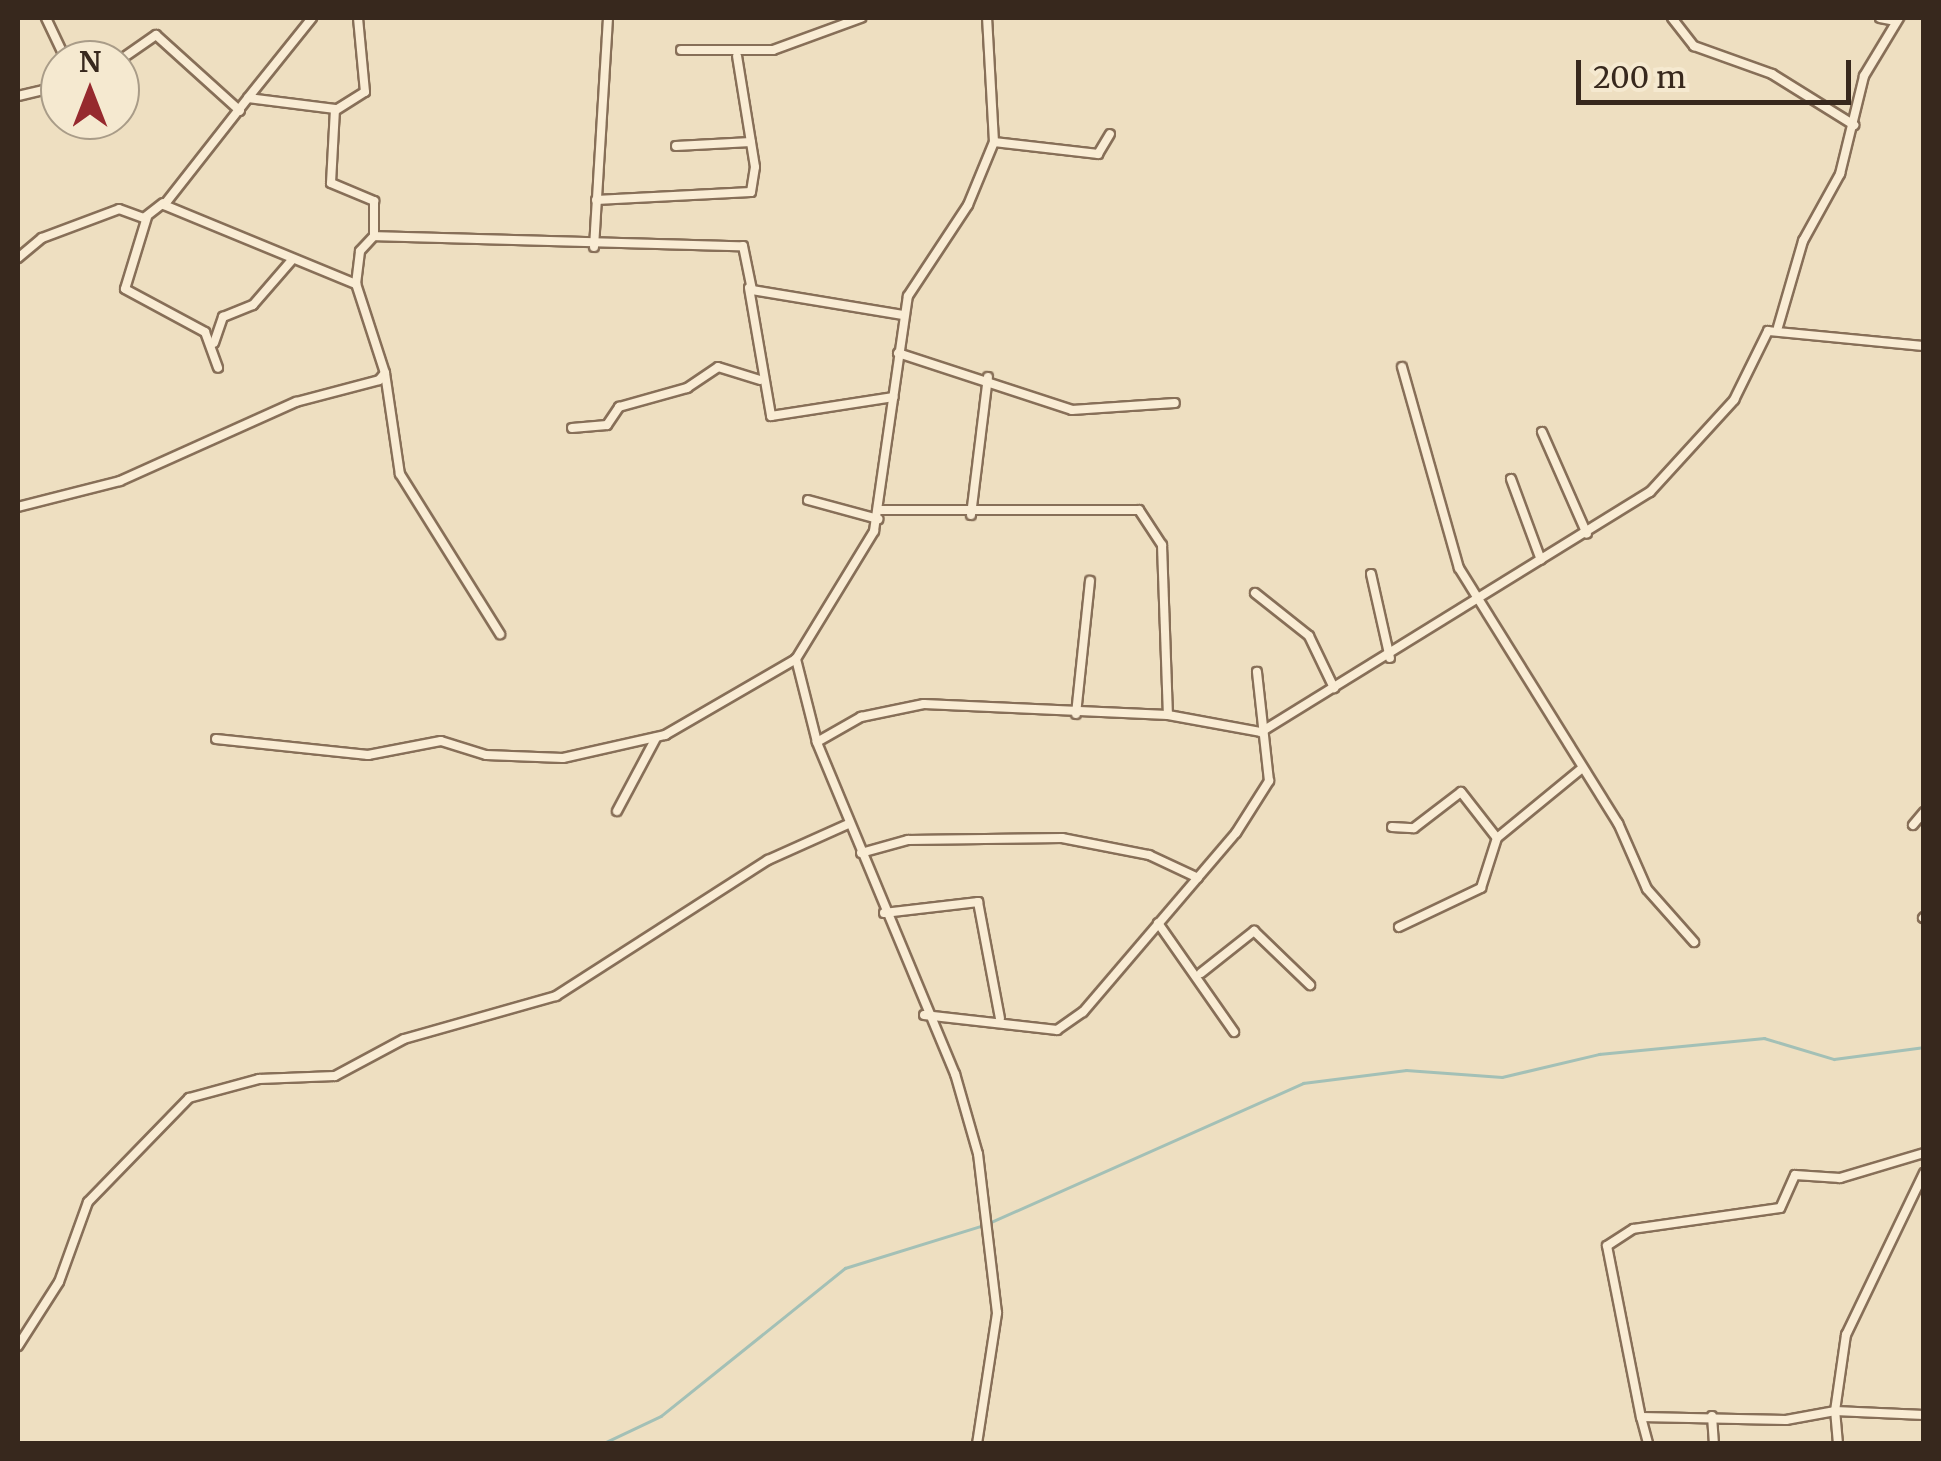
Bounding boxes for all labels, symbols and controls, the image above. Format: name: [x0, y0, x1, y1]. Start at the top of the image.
north arrow: [40, 40, 140, 140]
scale bar: [1581, 40, 1856, 102]
text: N: [79, 44, 101, 80]
text: 200 m: [1593, 58, 1686, 96]

